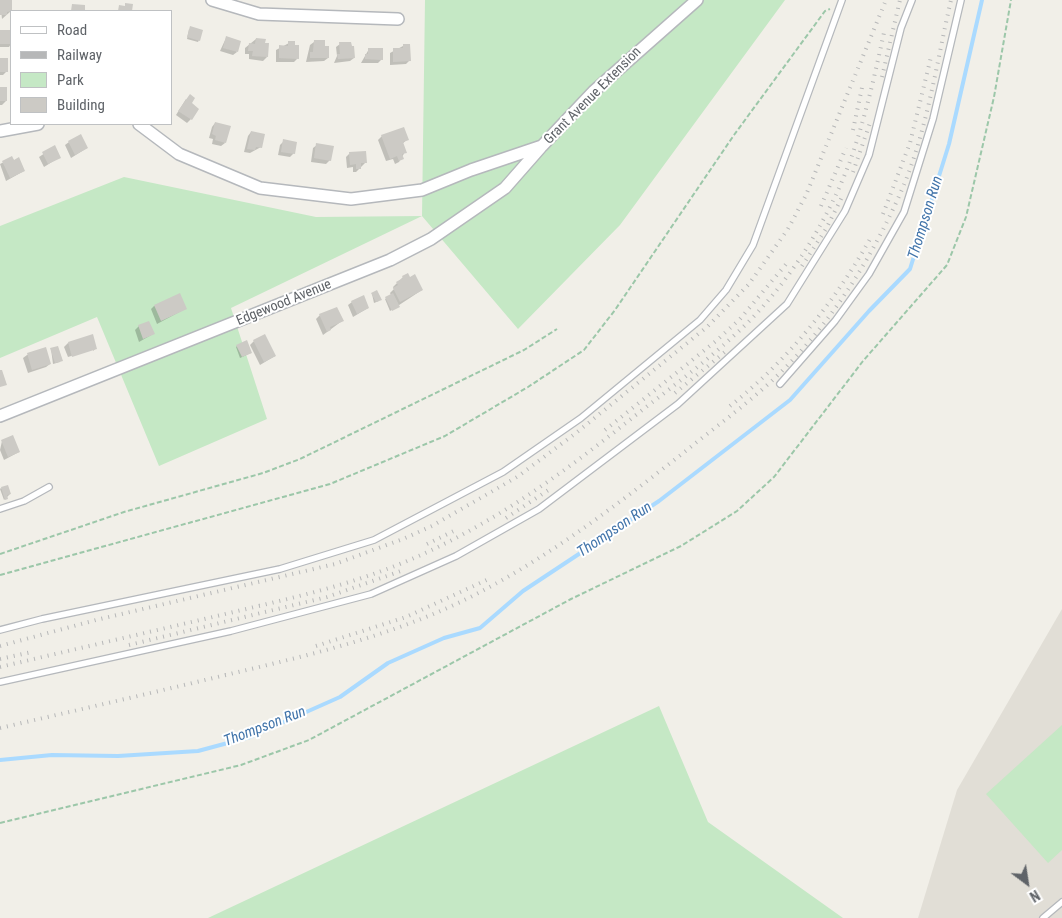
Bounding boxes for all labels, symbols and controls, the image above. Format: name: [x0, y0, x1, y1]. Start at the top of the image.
legend: [10, 10, 172, 125]
text: Road: [57, 21, 87, 39]
street label: Grant Avenue Extension: [541, 44, 645, 148]
text: Railway: [57, 46, 102, 64]
text: Park: [57, 71, 84, 89]
text: Building: [57, 96, 105, 114]
water label: Thompson Run: [905, 174, 947, 262]
street label: Edgewood Avenue: [234, 276, 334, 330]
water label: Thompson Run: [574, 498, 656, 562]
water label: Thompson Run: [222, 703, 308, 751]
north arrow: [1002, 858, 1052, 908]
text: N: [1027, 887, 1043, 905]

